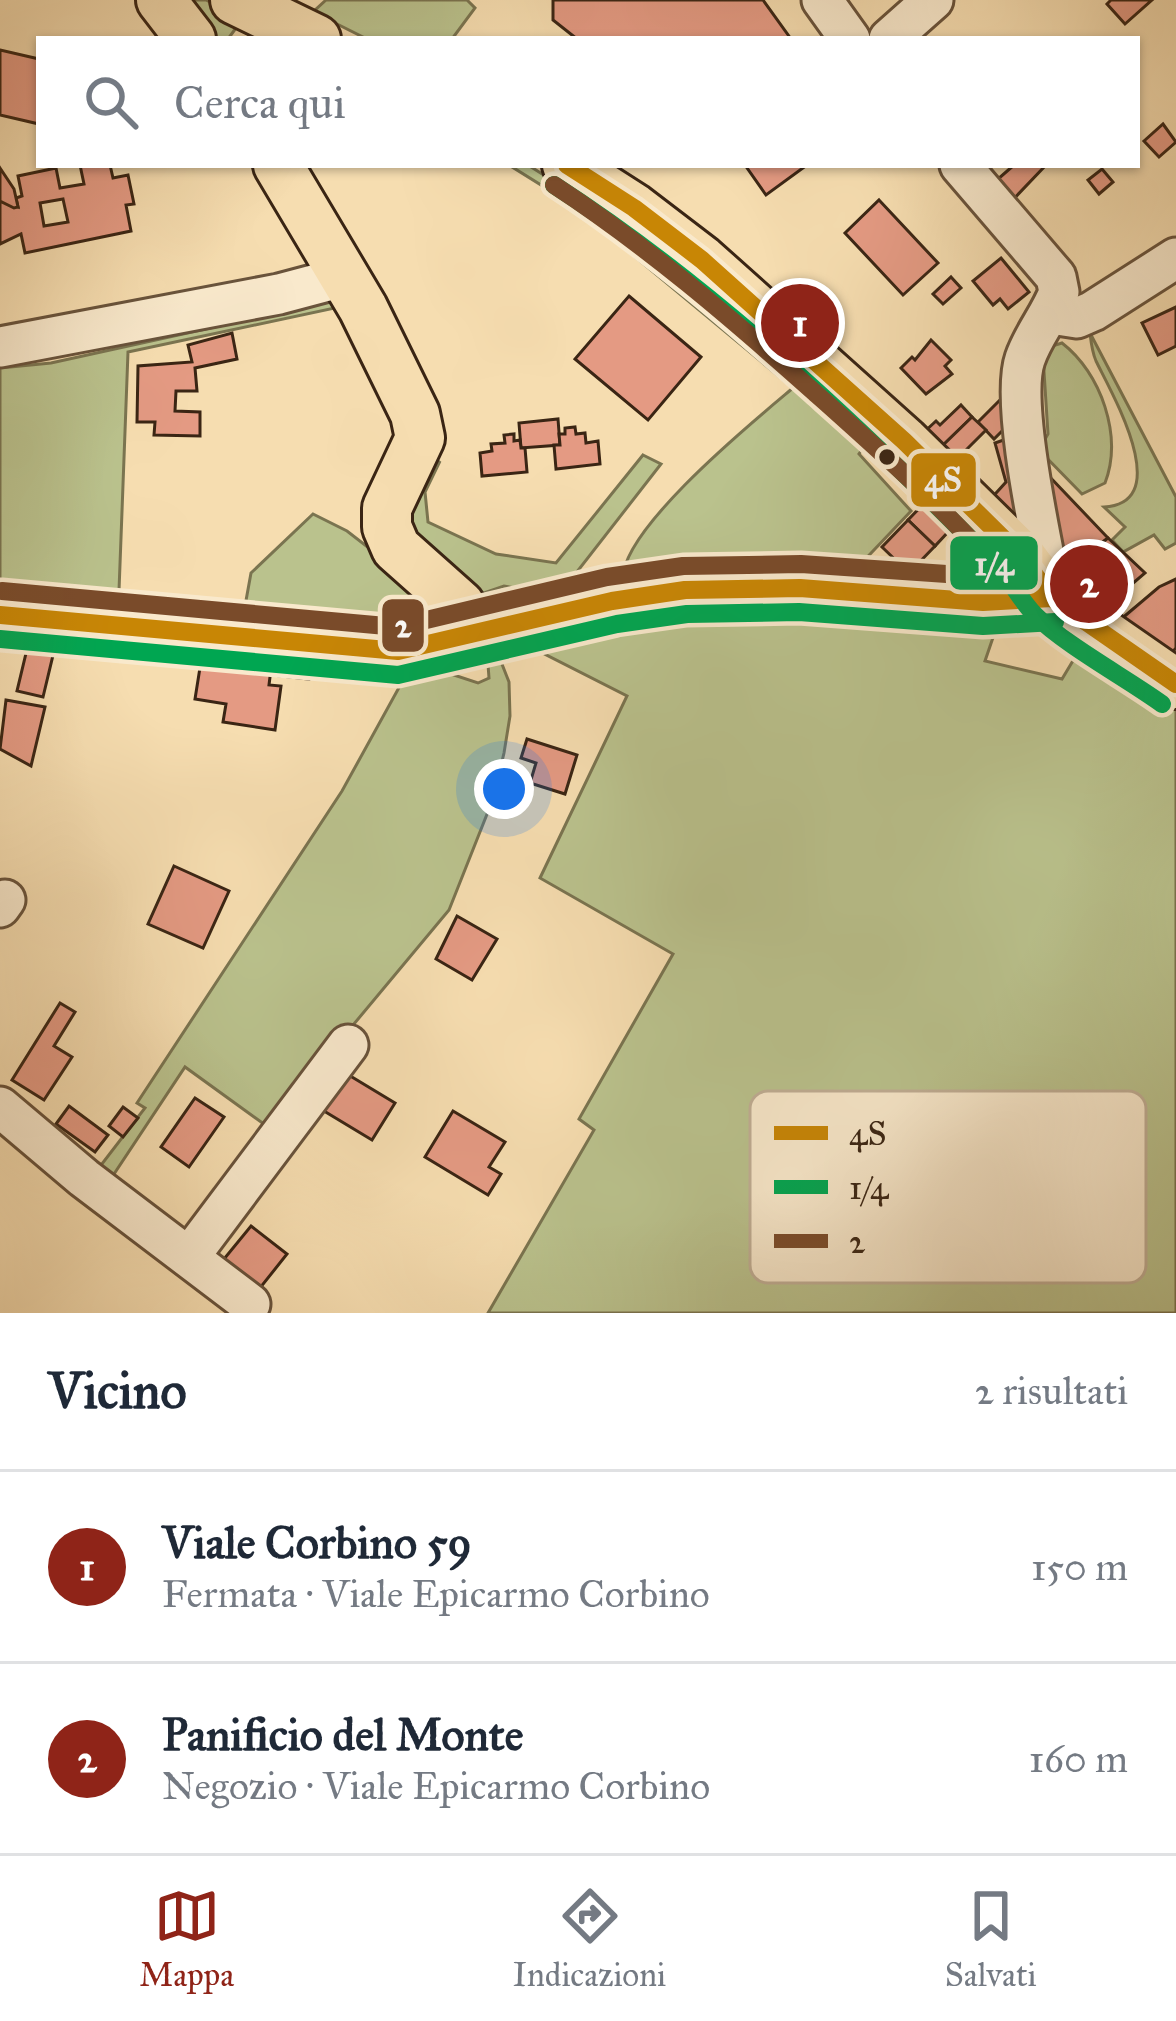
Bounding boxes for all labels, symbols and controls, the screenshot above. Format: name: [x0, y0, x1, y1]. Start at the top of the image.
search box: [36, 36, 1140, 168]
icon: search: [78, 69, 144, 135]
text: Cerca qui: [174, 75, 346, 130]
pin: 1: [761, 278, 839, 368]
unlabelled marker: [876, 446, 898, 468]
line badge: 4S: [909, 451, 978, 509]
text: 4S: [924, 460, 962, 500]
line badge: 1/4: [948, 534, 1040, 592]
pin: 2: [1050, 539, 1128, 629]
text: 1/4: [974, 544, 1015, 584]
line badge: 2: [380, 597, 426, 654]
text: 2: [395, 606, 412, 646]
your location: [474, 759, 534, 819]
legend: [750, 1091, 1146, 1283]
text: 4S: [849, 1114, 886, 1154]
text: 1/4: [849, 1168, 890, 1208]
text: 2: [849, 1222, 866, 1262]
text: Vicino: [48, 1360, 186, 1422]
text: 2 risultati: [975, 1367, 1128, 1415]
text: Viale Corbino 59: [162, 1515, 472, 1570]
text: 1: [79, 1543, 95, 1591]
text: 150 m: [1031, 1543, 1128, 1591]
text: Fermata · Viale Epicarmo Corbino: [162, 1570, 710, 1618]
text: Panificio del Monte: [162, 1707, 523, 1762]
text: 2: [77, 1735, 97, 1783]
text: 160 m: [1029, 1735, 1128, 1783]
text: Negozio · Viale Epicarmo Corbino: [162, 1762, 710, 1810]
tab: Mappa: [139, 1883, 234, 1995]
tab: Indicazioni: [513, 1883, 666, 1995]
tab: Salvati: [945, 1883, 1037, 1995]

